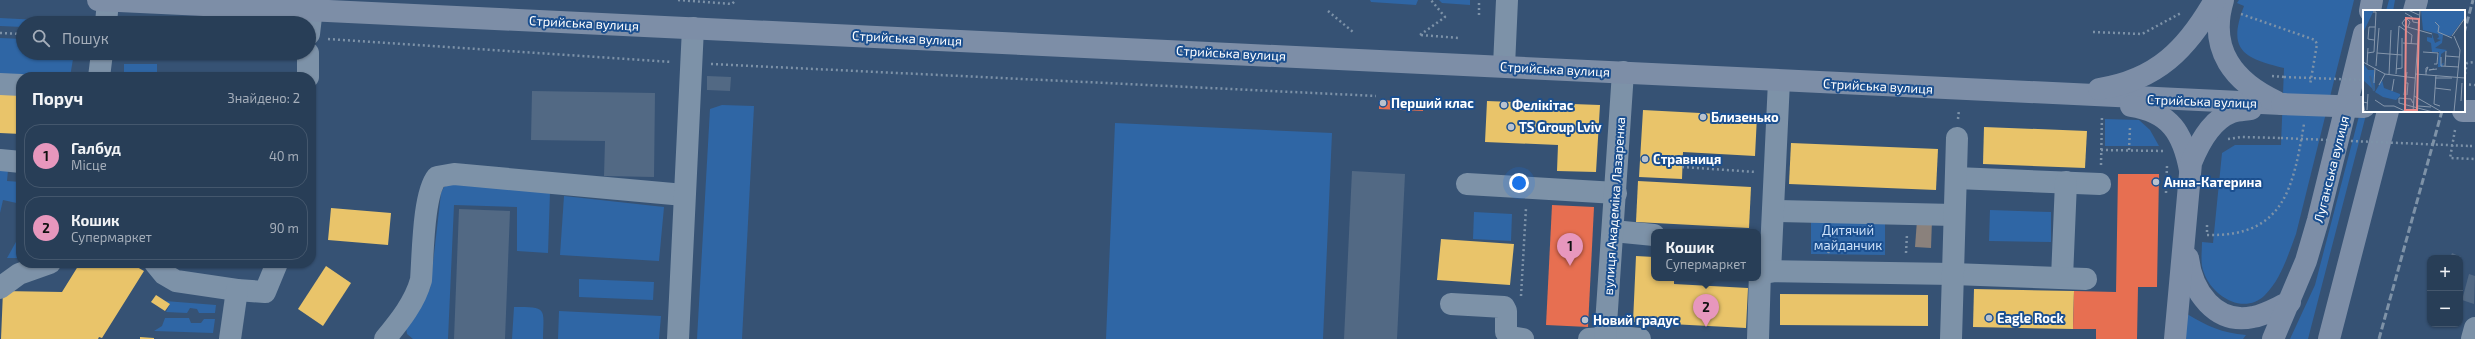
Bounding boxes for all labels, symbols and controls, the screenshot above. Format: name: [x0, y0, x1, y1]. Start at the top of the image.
inset map: [2363, 10, 2465, 112]
street label: Стрийська вулиця: [529, 12, 639, 34]
search box: [16, 16, 316, 60]
icon: search: [30, 27, 52, 49]
street label: Стрийська вулиця: [852, 27, 962, 49]
text: Пошук: [62, 29, 109, 47]
street label: Стрийська вулиця: [1176, 42, 1286, 64]
street label: Стрийська вулиця: [1500, 58, 1610, 80]
street label: Стрийська вулиця: [1823, 75, 1933, 97]
text: Поруч: [32, 88, 83, 108]
text: Знайдено: 2: [228, 90, 300, 106]
street label: Стрийська вулиця: [2147, 91, 2257, 111]
place label: Перший клас: [1391, 95, 1474, 111]
place label: Фелікітас: [1512, 97, 1574, 113]
marker: Перший клас: [1378, 98, 1388, 108]
marker: Фелікітас: [1499, 100, 1509, 110]
place label: Близенько: [1711, 109, 1779, 125]
marker: Близенько: [1698, 112, 1708, 122]
street label: Луганська вулиця: [2310, 114, 2352, 224]
street label: вулиця Академіка Лазаренка: [1600, 116, 1628, 296]
place label: TS Group Lviv: [1519, 119, 1602, 135]
marker: TS Group Lviv: [1506, 122, 1516, 132]
text: Галбуд: [71, 139, 121, 157]
text: 1: [43, 148, 49, 164]
text: 40 m: [269, 148, 299, 164]
place label: Стравниця: [1653, 151, 1721, 167]
marker: Стравниця: [1640, 154, 1650, 164]
text: Місце: [71, 157, 107, 173]
your location: [1509, 173, 1529, 193]
place label: Анна-Катерина: [2164, 174, 2262, 190]
marker: Анна-Катерина: [2151, 177, 2161, 187]
text: Кошик: [71, 211, 120, 229]
text: 2: [42, 220, 50, 236]
text: 90 m: [269, 220, 299, 236]
park label: Дитячий майданчик: [1814, 222, 1882, 253]
text: Супермаркет: [71, 229, 152, 245]
popup: [1651, 229, 1761, 281]
pin: 1: [1557, 233, 1583, 266]
text: Кошик: [1666, 238, 1714, 256]
map controls: [2427, 255, 2463, 327]
button: +: [2427, 255, 2463, 291]
text: Супермаркет: [1666, 256, 1746, 272]
button: −: [2427, 291, 2463, 327]
pin: 2: [1693, 294, 1719, 327]
place label: Eagle Rock: [1997, 310, 2065, 326]
place label: Новий градус: [1593, 312, 1679, 328]
marker: Eagle Rock: [1984, 313, 1994, 323]
marker: Новий градус: [1580, 315, 1590, 325]

